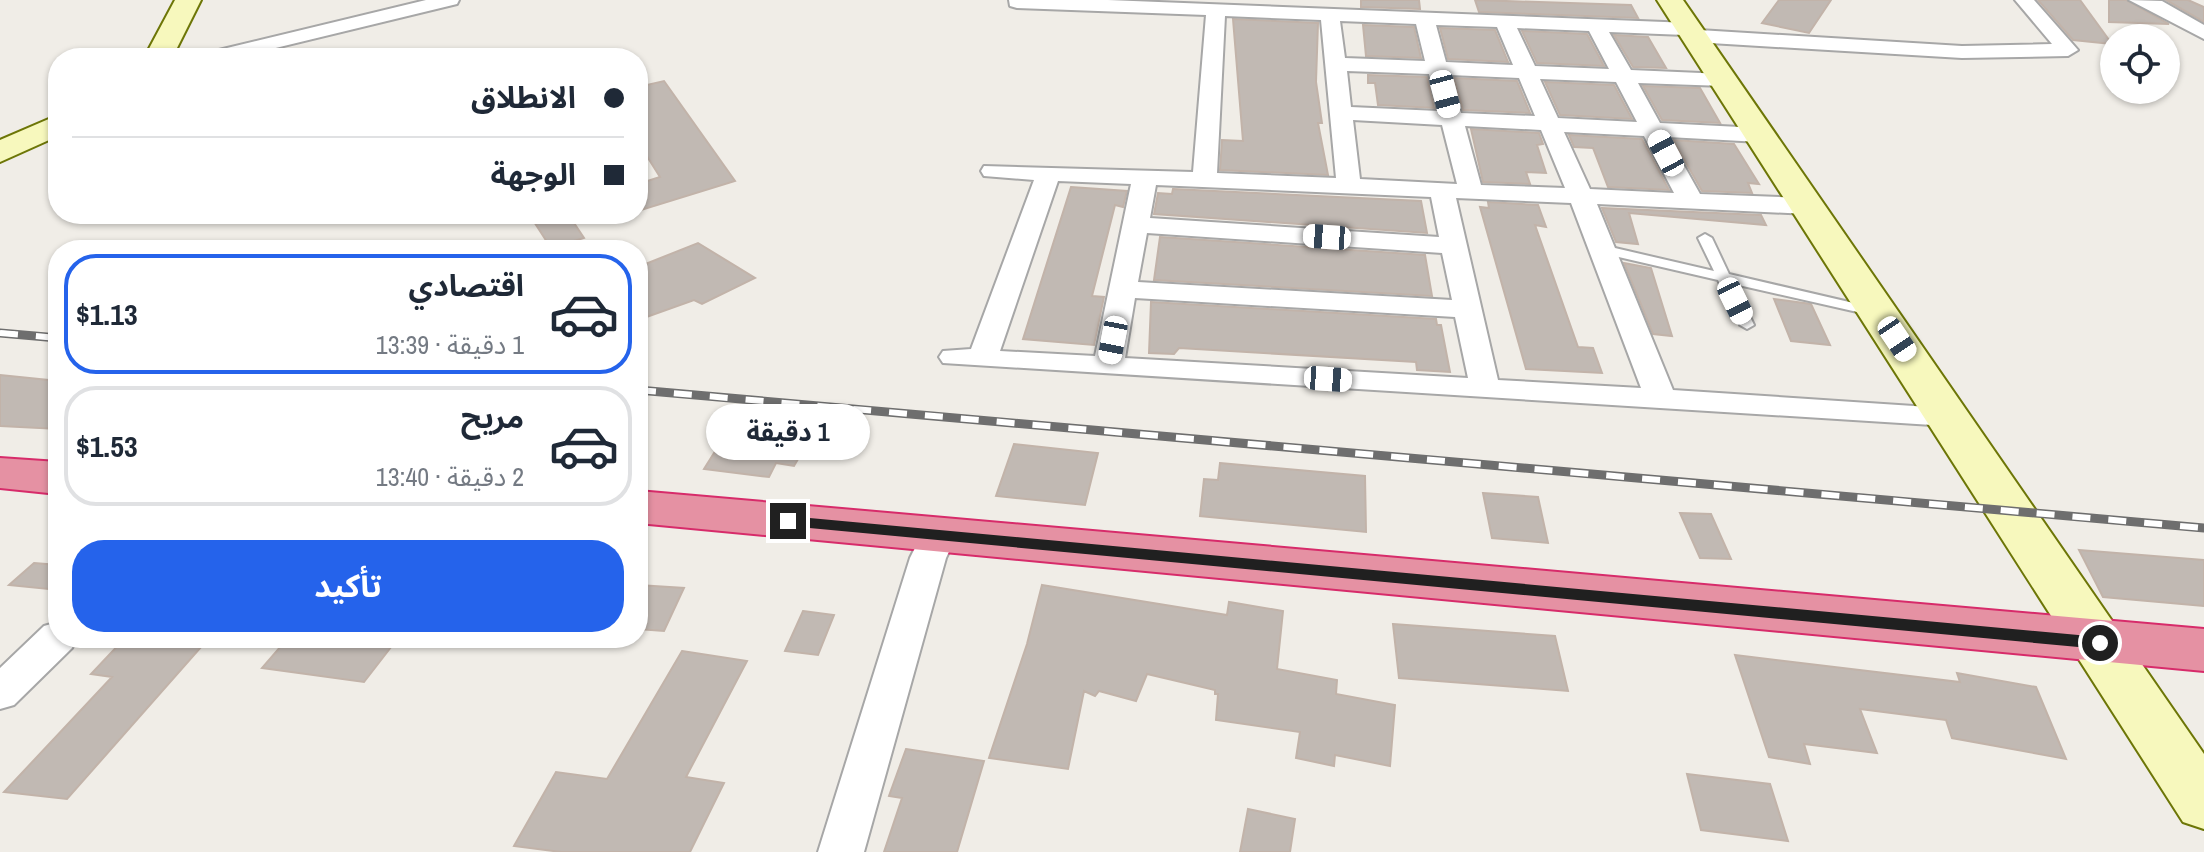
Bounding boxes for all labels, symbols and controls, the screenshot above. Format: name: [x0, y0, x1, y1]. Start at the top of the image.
map controls: [2100, 24, 2180, 104]
button: locate: [2100, 24, 2180, 104]
car: [1427, 68, 1463, 120]
text: الانطلاق: [471, 77, 576, 117]
car: [1644, 126, 1688, 180]
text: الوجهة: [491, 154, 576, 194]
car: [1302, 223, 1352, 251]
text: اقتصادي: [409, 265, 524, 305]
car: [1714, 274, 1756, 328]
icon: car: [548, 278, 620, 350]
text: $1.13: [76, 294, 138, 334]
car: [1874, 312, 1920, 366]
car: [1097, 314, 1129, 366]
text: 1 دقيقة · 13:39: [376, 327, 524, 362]
car: [1303, 365, 1353, 393]
text: مريح: [461, 397, 524, 437]
callout: 1 دقيقة: [706, 405, 870, 461]
icon: car: [548, 410, 620, 482]
text: 1 دقيقة: [746, 414, 830, 449]
text: $1.53: [76, 426, 138, 466]
text: 2 دقيقة · 13:40: [376, 459, 524, 494]
route end: [770, 503, 806, 539]
button: تأكيد: [72, 540, 624, 632]
route start: [2082, 625, 2118, 661]

